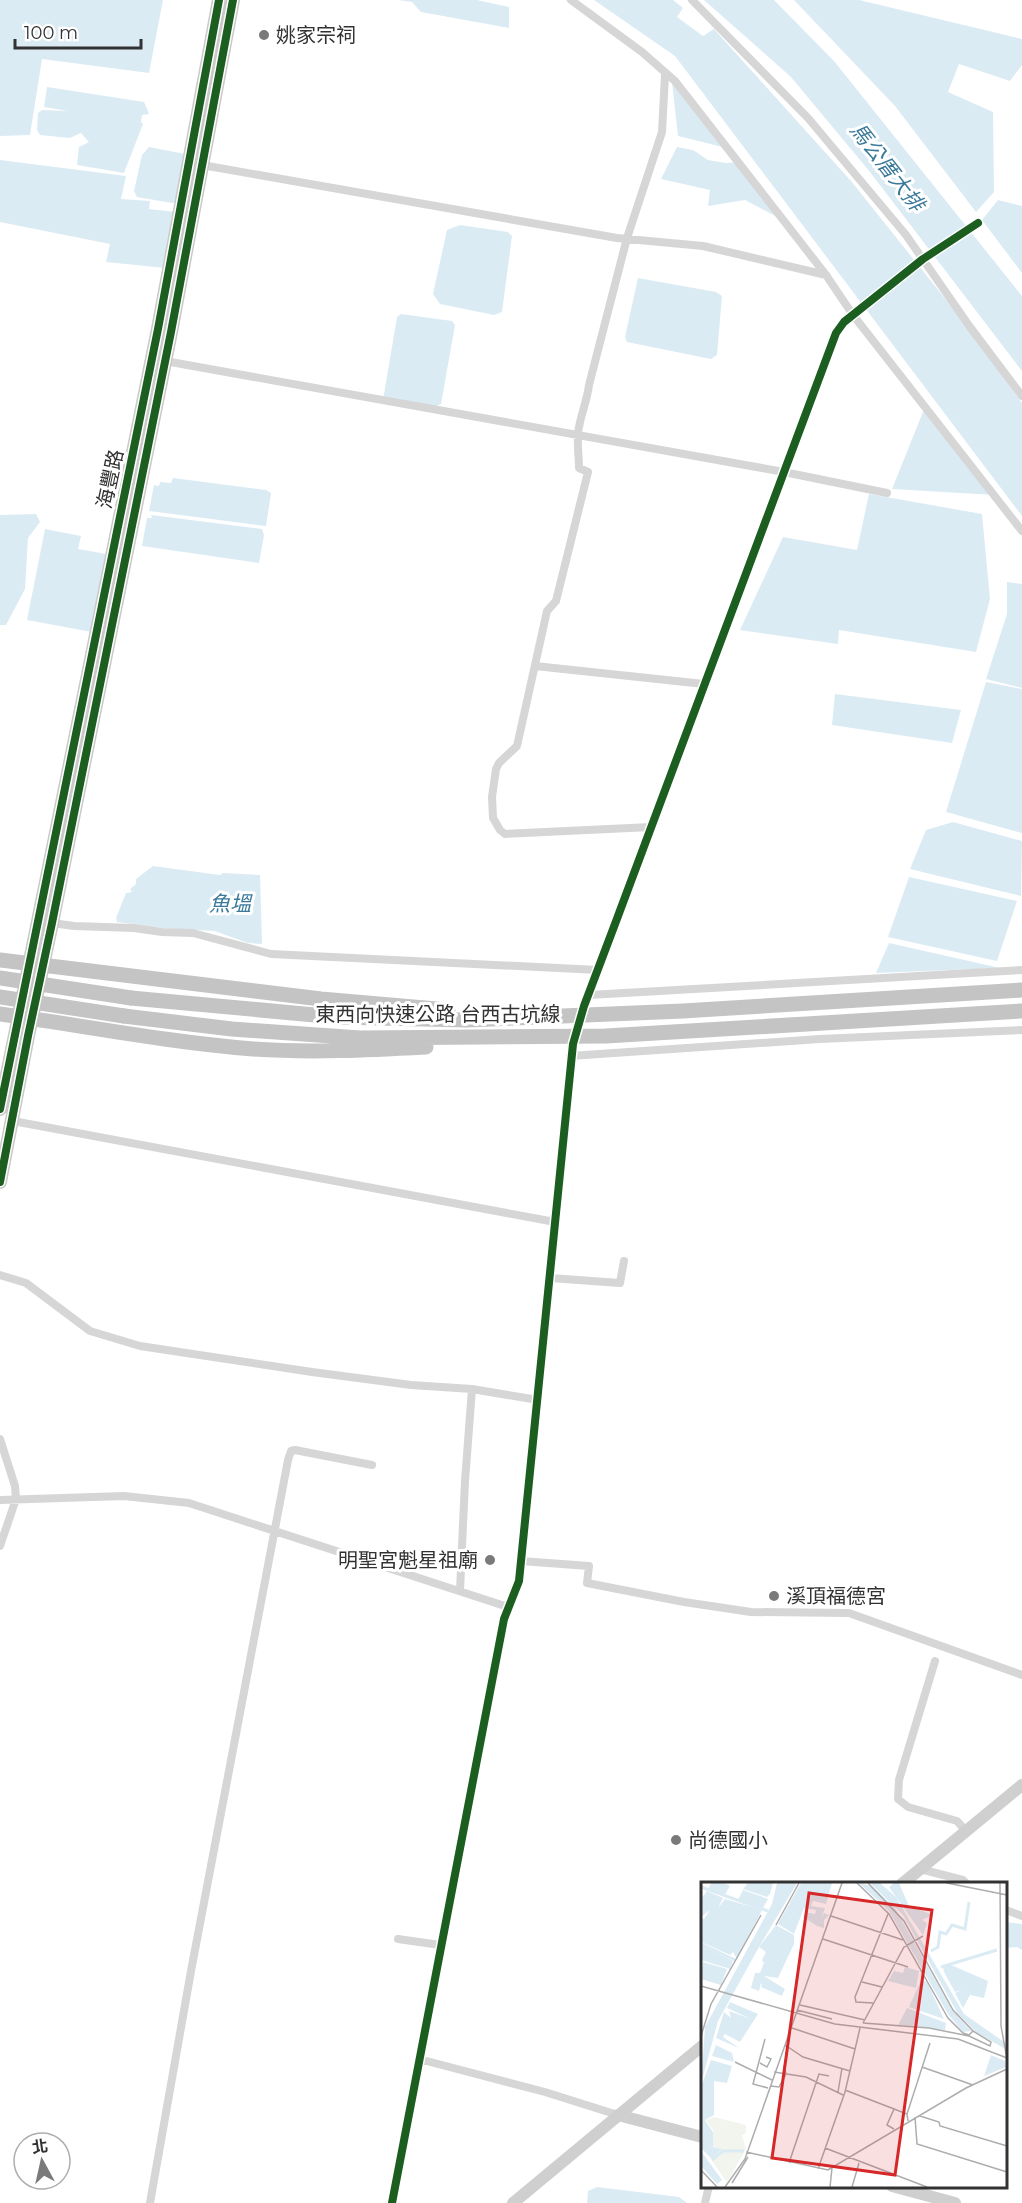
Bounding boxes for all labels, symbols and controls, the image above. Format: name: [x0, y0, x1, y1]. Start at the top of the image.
scale bar: [15, 12, 141, 50]
text: 100 m: [24, 22, 78, 44]
place label: 姚家宗祠: [276, 23, 356, 47]
marker: 姚家宗祠: [257, 28, 271, 42]
water label: 馬公厝大排: [845, 118, 931, 218]
street label: 海豐路: [92, 447, 128, 511]
water label: 魚塭: [209, 891, 253, 916]
street label: 東西向快速公路 台西古坑線: [315, 1002, 561, 1026]
place label: 明聖宮魁星祖廟: [338, 1548, 478, 1572]
marker: 明聖宮魁星祖廟: [483, 1553, 497, 1567]
place label: 溪頂福德宮: [786, 1584, 886, 1608]
marker: 溪頂福德宮: [767, 1589, 781, 1603]
place label: 尚德國小: [688, 1828, 768, 1852]
marker: 尚德國小: [669, 1833, 683, 1847]
inset map: [701, 1882, 1007, 2188]
north arrow: [12, 2131, 72, 2191]
text: 北: [31, 2136, 49, 2157]

